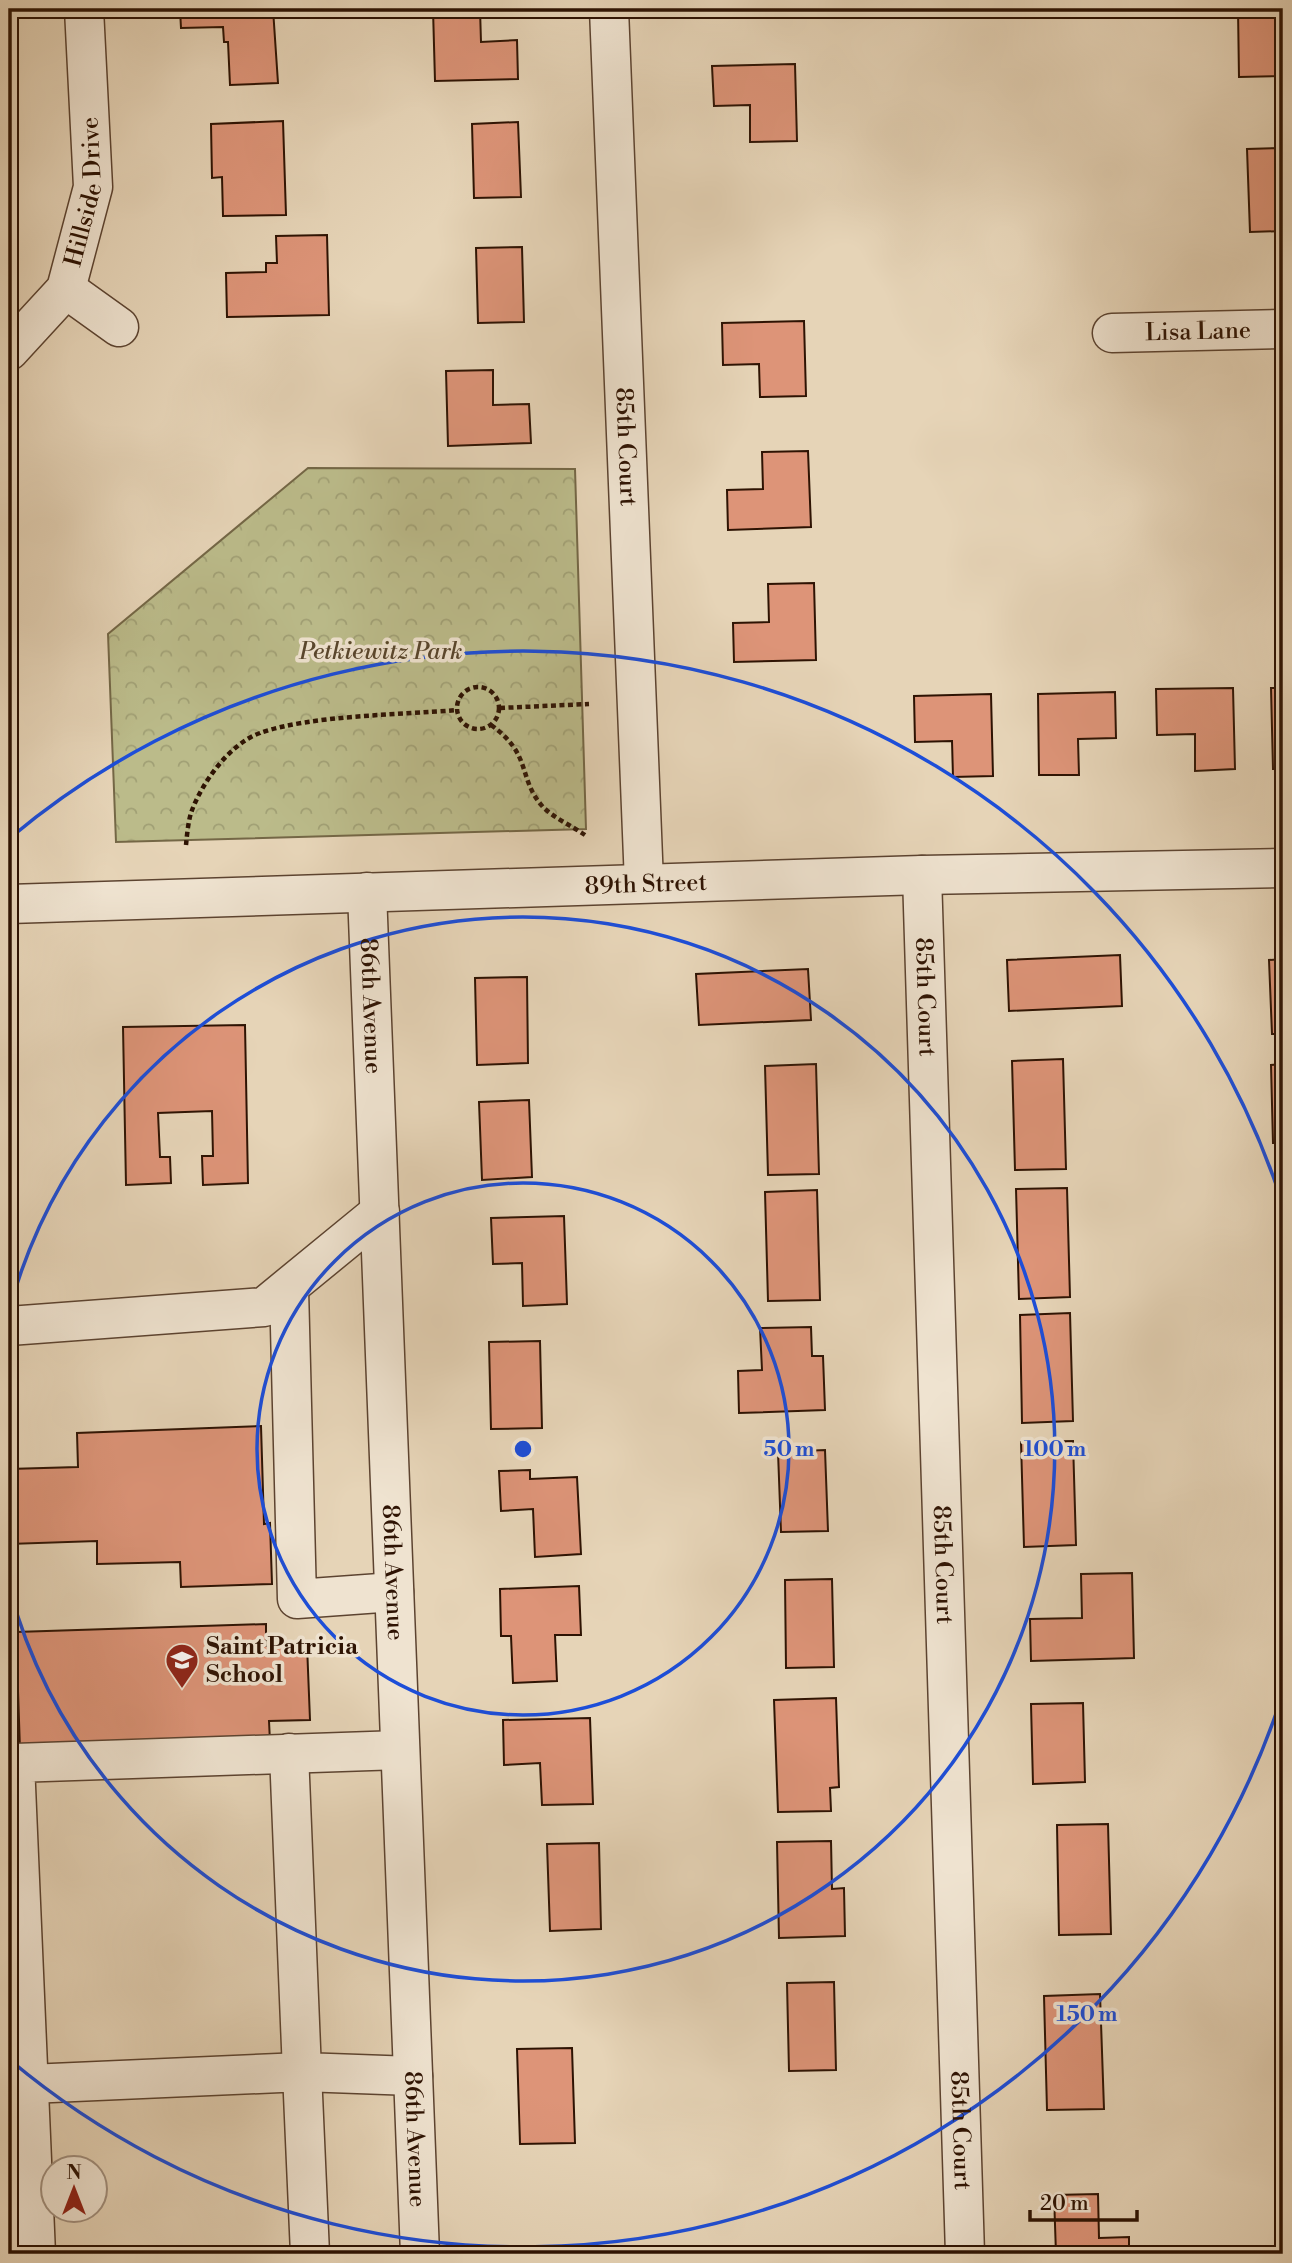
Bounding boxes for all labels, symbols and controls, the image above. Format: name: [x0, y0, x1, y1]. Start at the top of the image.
street label: Hillside Drive: [59, 116, 109, 270]
street label: Lisa Lane: [1145, 316, 1251, 348]
street label: 85th Court: [608, 387, 643, 507]
park label: Petkiewitz Park: [298, 637, 463, 667]
street label: 89th Street: [584, 868, 708, 902]
street label: 86th Avenue: [353, 937, 388, 1075]
street label: 85th Court: [908, 937, 942, 1058]
centre of rings: [511, 1437, 535, 1461]
text: 50 m: [764, 1437, 814, 1463]
text: 100 m: [1024, 1437, 1086, 1463]
street label: 86th Avenue: [375, 1504, 410, 1641]
street label: 85th Court: [926, 1505, 959, 1625]
place label: Saint Patricia School: [206, 1632, 359, 1690]
school or university icon: Saint Patricia School: [163, 1641, 201, 1690]
text: 150 m: [1057, 2002, 1117, 2028]
street label: 86th Avenue: [397, 2070, 432, 2208]
street label: 85th Court: [943, 2070, 977, 2191]
north arrow: [38, 2154, 108, 2224]
text: N: [66, 2161, 82, 2185]
scale bar: [1030, 2179, 1136, 2223]
text: 20 m: [1040, 2191, 1089, 2217]

